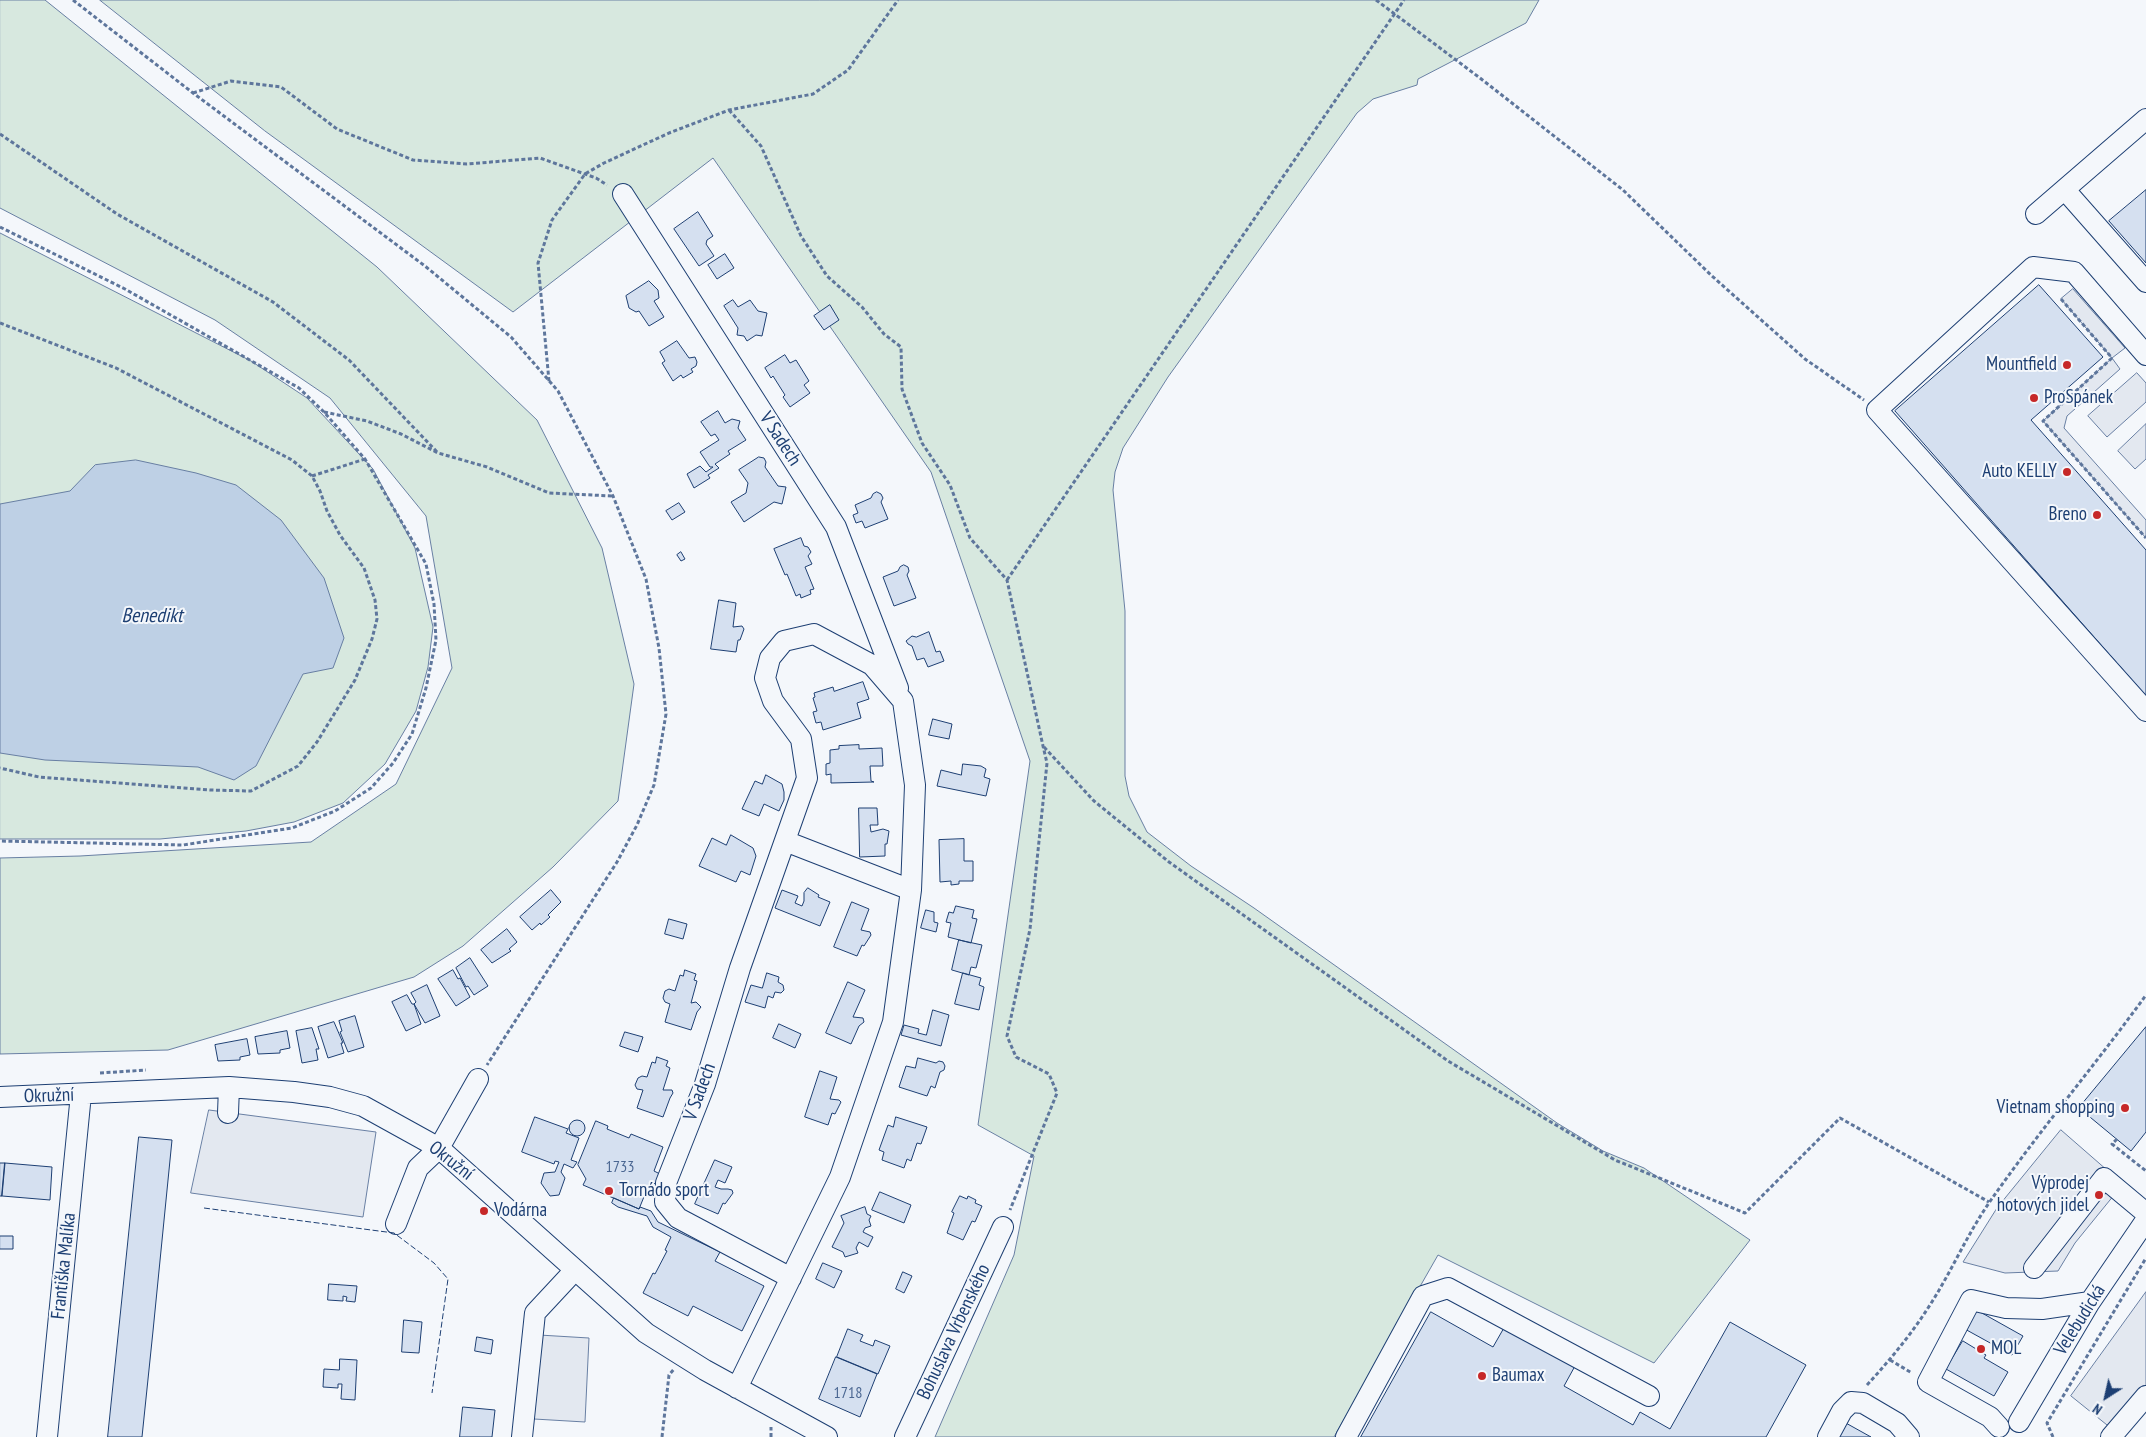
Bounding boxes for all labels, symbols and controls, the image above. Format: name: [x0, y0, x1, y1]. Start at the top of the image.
place label: Mountfield: [1986, 354, 2057, 376]
marker: Mountfield: [2061, 359, 2073, 371]
place label: ProSpánek: [2044, 387, 2113, 409]
marker: ProSpánek: [2028, 392, 2040, 404]
street label: V Sadech: [754, 408, 806, 470]
place label: Auto KELLY: [1982, 461, 2057, 483]
marker: Auto KELLY: [2061, 466, 2073, 478]
place label: Breno: [2048, 504, 2087, 526]
marker: Breno: [2091, 509, 2103, 521]
water label: Benedikt: [122, 604, 182, 628]
street label: V Sadech: [679, 1060, 721, 1124]
street label: Okružní: [23, 1084, 75, 1108]
place label: Vietnam shopping: [1996, 1097, 2115, 1119]
marker: Vietnam shopping: [2119, 1102, 2131, 1114]
street label: Okružní: [424, 1136, 478, 1186]
house number: 1733: [606, 1157, 634, 1177]
place label: Výprodej hotových jidel: [1997, 1173, 2089, 1217]
place label: Tornádo sport: [619, 1180, 709, 1202]
marker: Tornádo sport: [603, 1185, 615, 1197]
marker: Výprodej hotových jidel: [2093, 1189, 2105, 1201]
place label: Vodárna: [494, 1200, 547, 1222]
marker: Vodárna: [478, 1205, 490, 1217]
street label: Františka Malíka: [47, 1212, 81, 1320]
street label: Bohuslava Vrbenského: [913, 1261, 995, 1403]
street label: Velebudická: [2050, 1281, 2110, 1359]
place label: MOL: [1991, 1338, 2021, 1360]
marker: MOL: [1975, 1343, 1987, 1355]
place label: Baumax: [1492, 1365, 1545, 1387]
marker: Baumax: [1476, 1370, 1488, 1382]
north arrow: [2081, 1372, 2131, 1422]
house number: 1718: [834, 1383, 862, 1403]
text: N: [2089, 1400, 2106, 1419]

